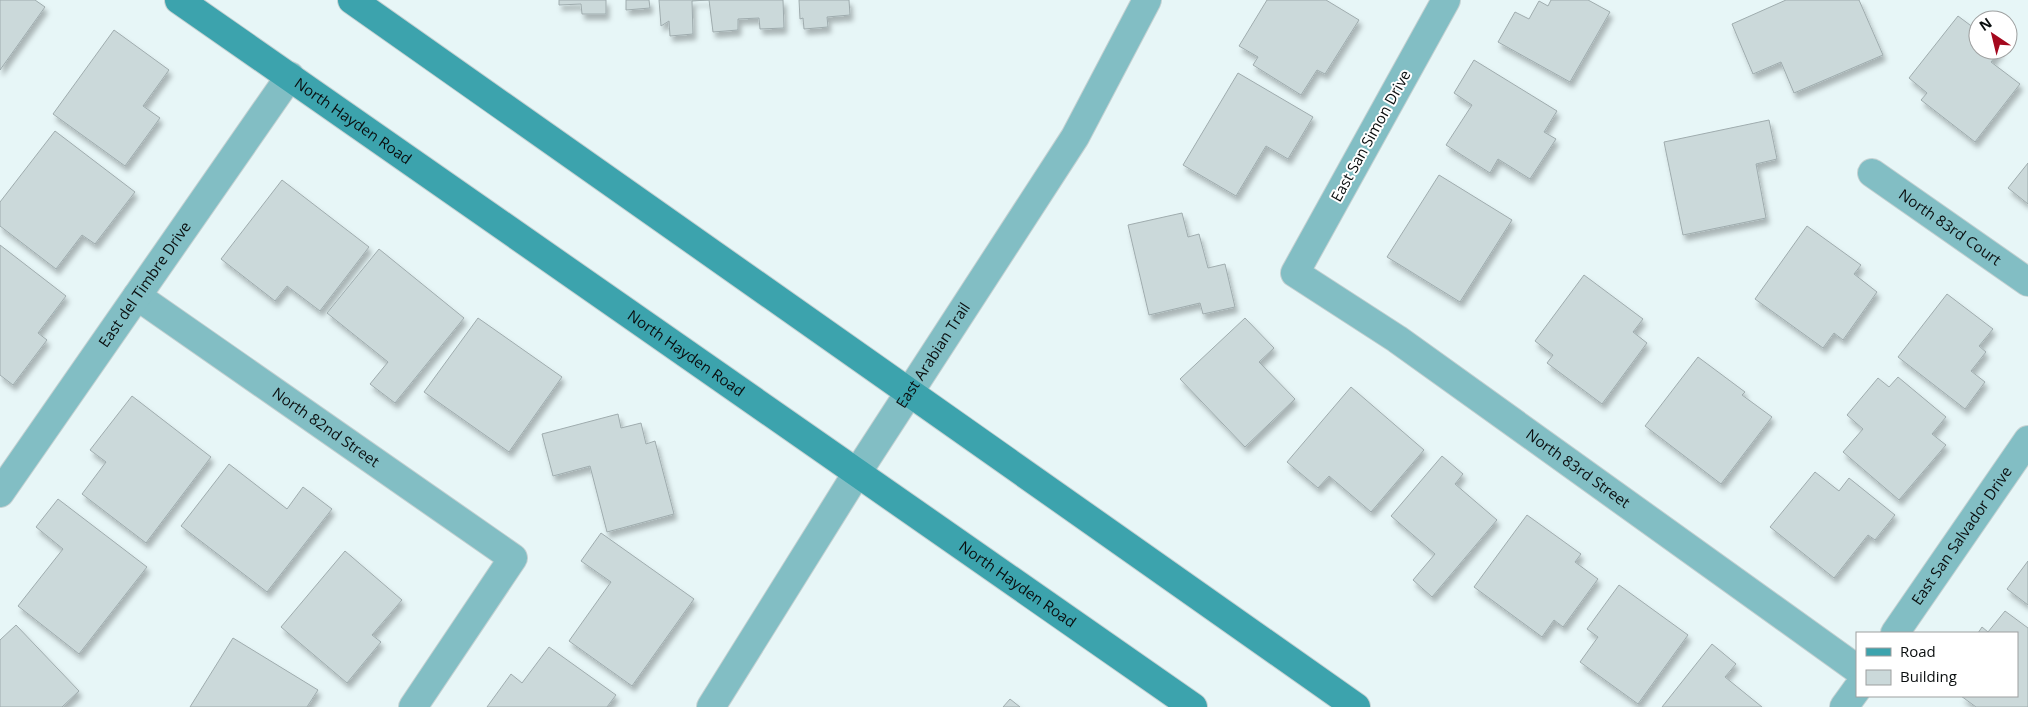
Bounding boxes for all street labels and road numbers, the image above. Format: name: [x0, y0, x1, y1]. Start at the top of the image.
street label: East San Simon Drive: [1326, 66, 1415, 205]
street label: North Hayden Road: [291, 73, 416, 168]
street label: North 83rd Court: [1895, 184, 2006, 269]
street label: East del Timbre Drive: [94, 217, 195, 351]
street label: East Arabian Trail: [891, 298, 974, 411]
street label: North Hayden Road: [624, 305, 749, 400]
street label: North 82nd Street: [269, 382, 384, 471]
street label: North 83rd Street: [1522, 424, 1634, 512]
street label: East San Salvador Drive: [1906, 462, 2016, 608]
street label: North Hayden Road: [955, 536, 1080, 631]

